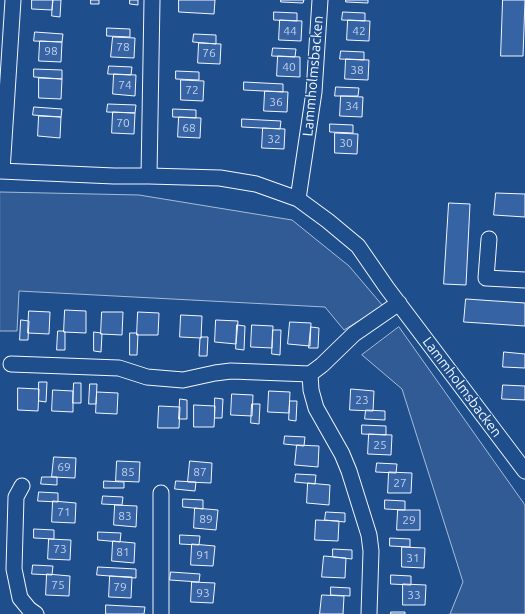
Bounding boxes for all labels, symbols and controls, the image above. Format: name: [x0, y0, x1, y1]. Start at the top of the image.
street label: Lammholmsbacken: [299, 15, 327, 137]
house number: 44: [283, 24, 297, 38]
house number: 42: [352, 24, 366, 38]
house number: 78: [116, 40, 130, 54]
house number: 98: [44, 44, 58, 58]
house number: 76: [202, 46, 216, 60]
house number: 40: [282, 60, 296, 74]
house number: 38: [350, 63, 364, 77]
house number: 74: [118, 78, 132, 92]
house number: 72: [185, 83, 199, 97]
house number: 36: [269, 95, 283, 109]
house number: 34: [345, 99, 359, 113]
house number: 70: [116, 116, 130, 130]
house number: 68: [182, 121, 196, 135]
house number: 32: [267, 132, 281, 146]
house number: 30: [339, 136, 353, 150]
street label: Lammholmsbacken: [419, 334, 505, 440]
house number: 23: [355, 393, 369, 407]
house number: 25: [373, 438, 387, 452]
house number: 69: [57, 460, 71, 474]
house number: 85: [121, 465, 135, 479]
house number: 87: [193, 465, 207, 479]
house number: 27: [393, 476, 407, 490]
house number: 71: [57, 505, 71, 519]
house number: 83: [118, 509, 132, 523]
house number: 89: [199, 512, 213, 526]
house number: 29: [402, 513, 416, 527]
house number: 73: [53, 542, 67, 556]
house number: 81: [116, 545, 130, 559]
house number: 91: [196, 548, 210, 562]
house number: 31: [406, 551, 420, 565]
house number: 75: [51, 578, 65, 592]
house number: 79: [113, 580, 127, 594]
house number: 93: [196, 586, 210, 600]
house number: 33: [407, 588, 421, 602]

